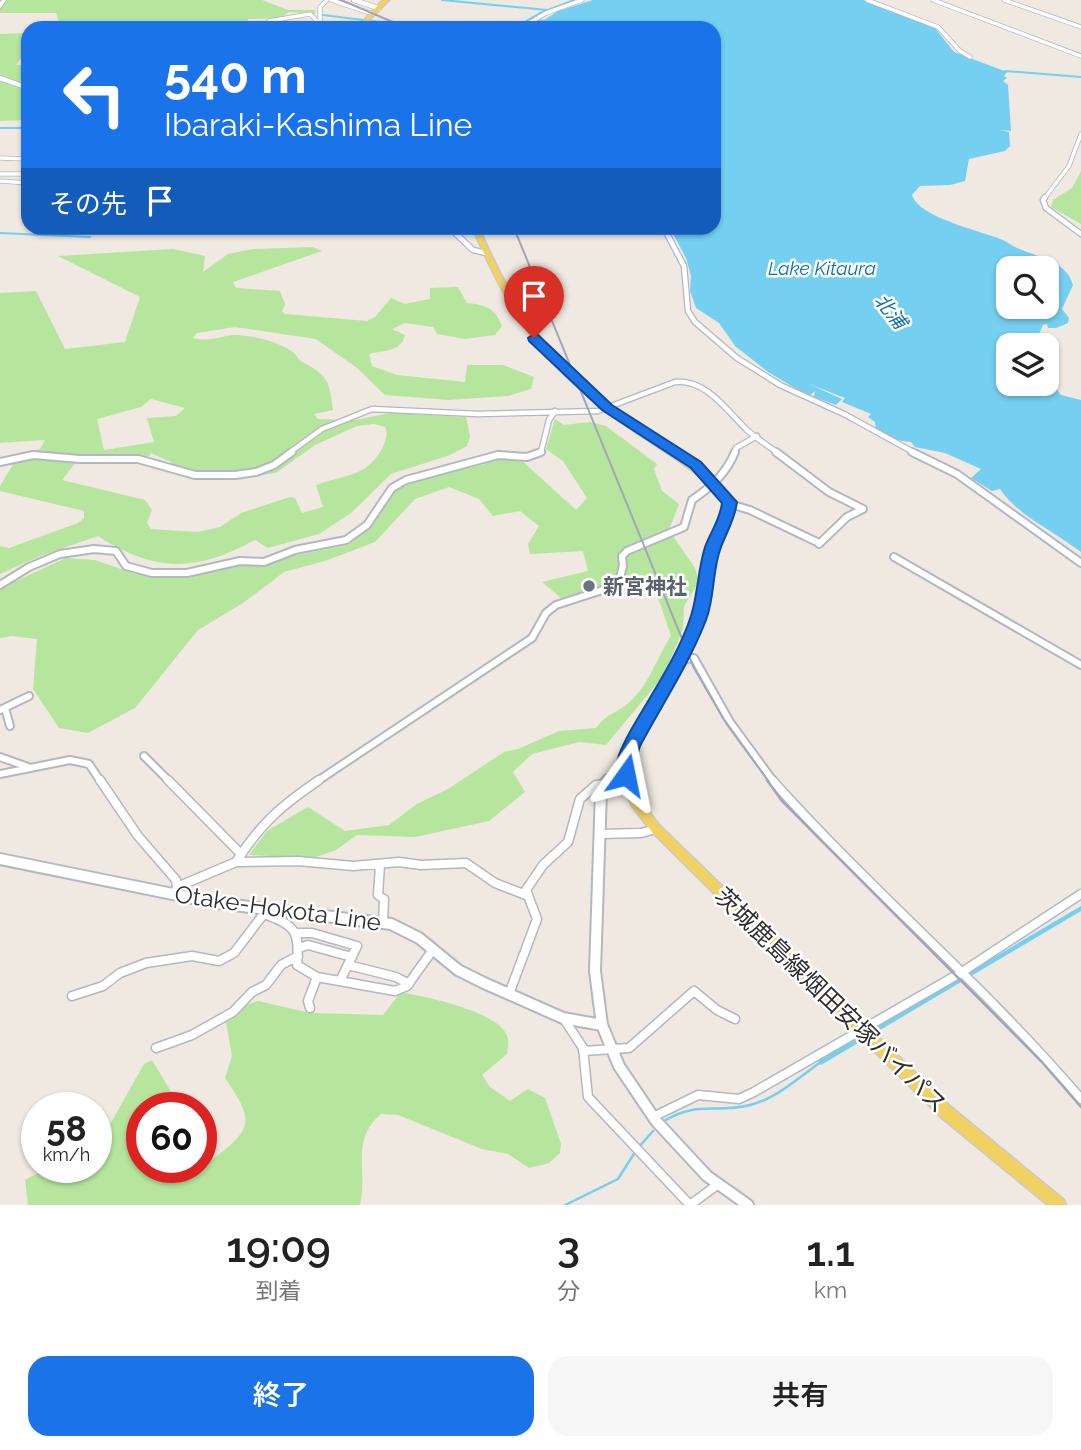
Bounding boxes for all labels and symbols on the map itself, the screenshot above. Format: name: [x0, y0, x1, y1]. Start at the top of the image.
water label: Lake Kitaura: [768, 257, 876, 279]
pin: [504, 266, 564, 338]
water label: 北浦: [870, 289, 913, 335]
place label: 新宮神社: [603, 574, 687, 599]
marker: 新宮神社: [581, 578, 597, 594]
position arrow: [589, 738, 663, 812]
street label: Otake-Hokota Line: [173, 879, 383, 937]
street label: 茨城鹿島線烟田安塚バイパス: [709, 881, 953, 1119]
speed limit sign: 60: [126, 1092, 217, 1183]

